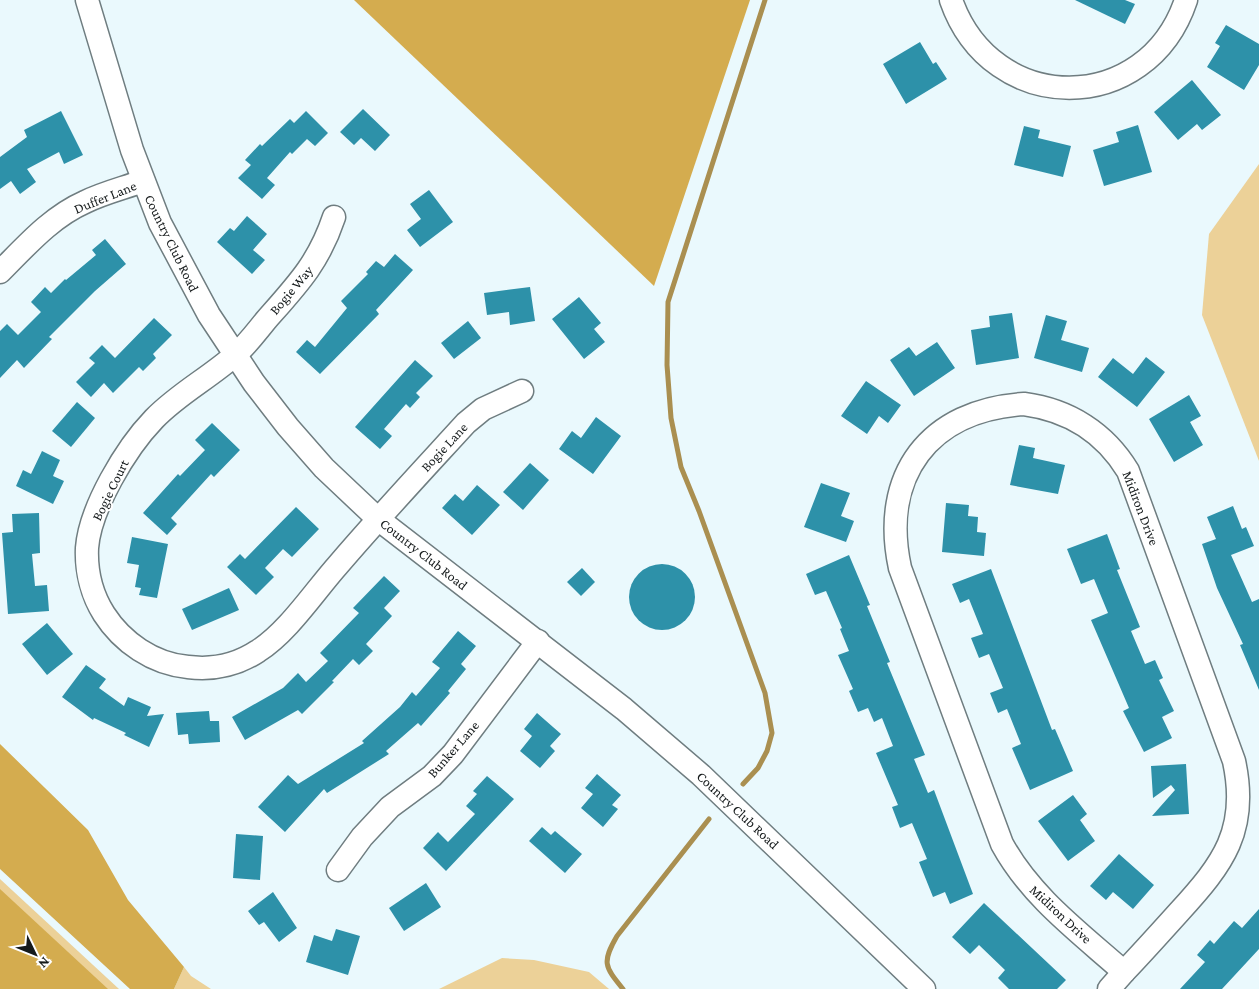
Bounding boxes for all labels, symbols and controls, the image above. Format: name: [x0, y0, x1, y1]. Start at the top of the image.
street label: Duffer Lane: [71, 177, 139, 217]
street label: Country Club Road: [141, 192, 203, 295]
street label: Bogie Way: [266, 262, 316, 318]
street label: Bogie Lane: [417, 419, 471, 475]
street label: Bogie Court: [88, 457, 132, 523]
street label: Midiron Drive: [1119, 468, 1163, 548]
street label: Country Club Road: [377, 515, 471, 593]
street label: Bunker Lane: [424, 717, 482, 781]
street label: Country Club Road: [694, 768, 783, 853]
street label: Midiron Drive: [1027, 881, 1095, 947]
north arrow: [10, 929, 60, 979]
text: N: [35, 954, 54, 972]

